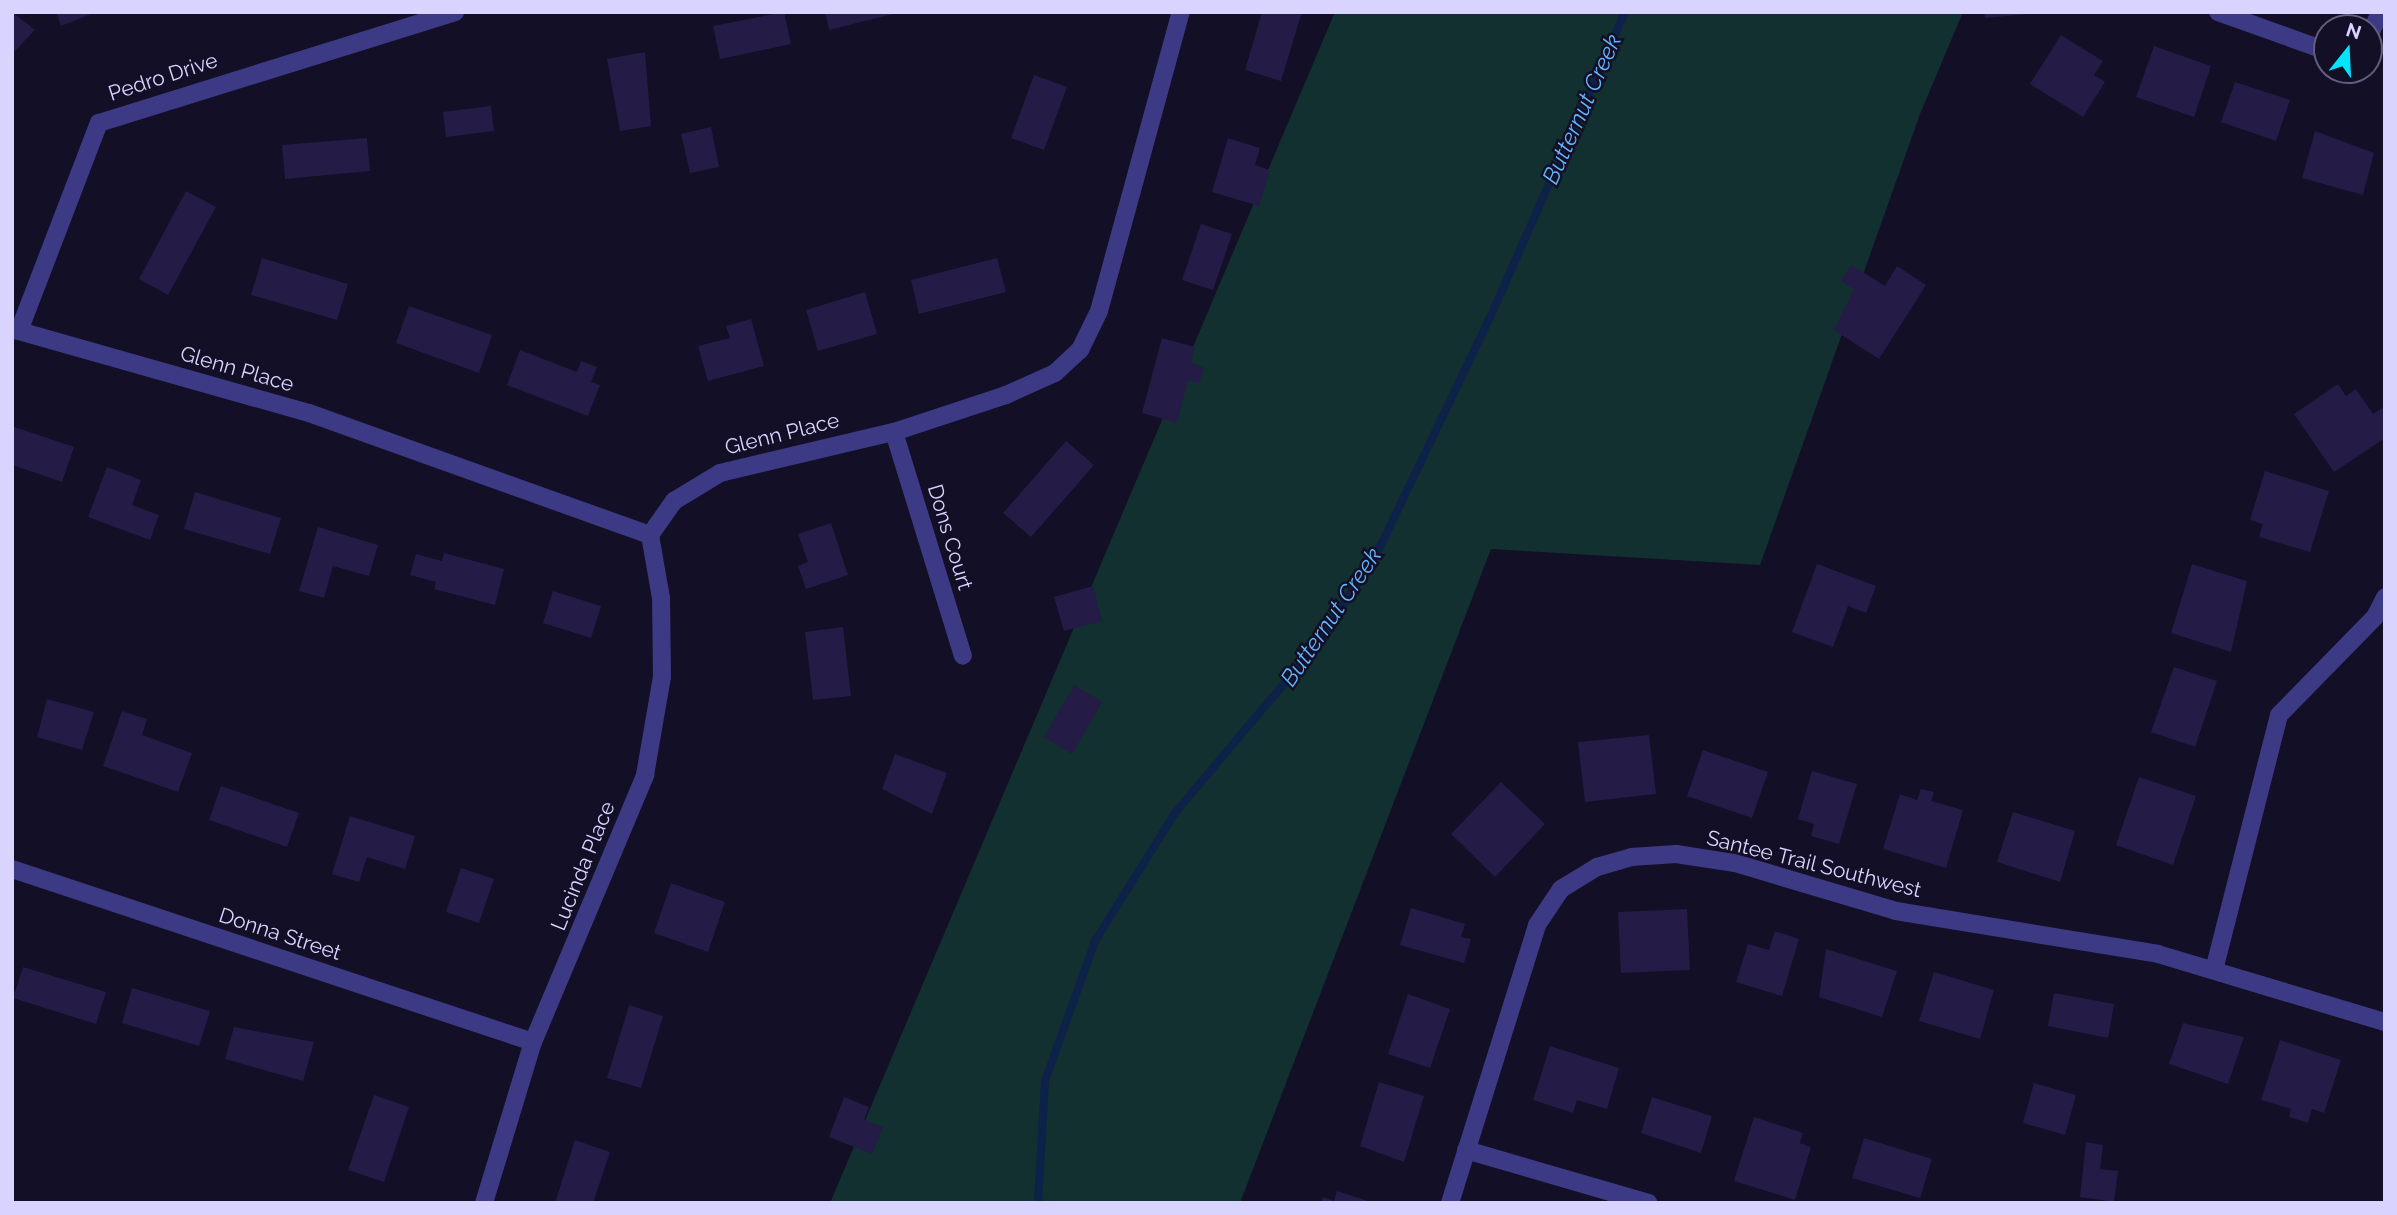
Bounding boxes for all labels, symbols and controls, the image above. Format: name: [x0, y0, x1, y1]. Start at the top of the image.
north arrow: [2313, 14, 2383, 84]
text: N: [2344, 18, 2364, 44]
water label: Butternut Creek: [1537, 30, 1627, 188]
street label: Pedro Drive: [105, 48, 221, 106]
street label: Glenn Place: [177, 341, 297, 397]
street label: Glenn Place: [722, 408, 842, 460]
street label: Dons Court: [922, 481, 978, 593]
water label: Butternut Creek: [1275, 543, 1387, 691]
street label: Lucinda Place: [546, 798, 620, 934]
street label: Santee Trail Southwest: [1704, 825, 1924, 903]
street label: Donna Street: [216, 902, 344, 966]

